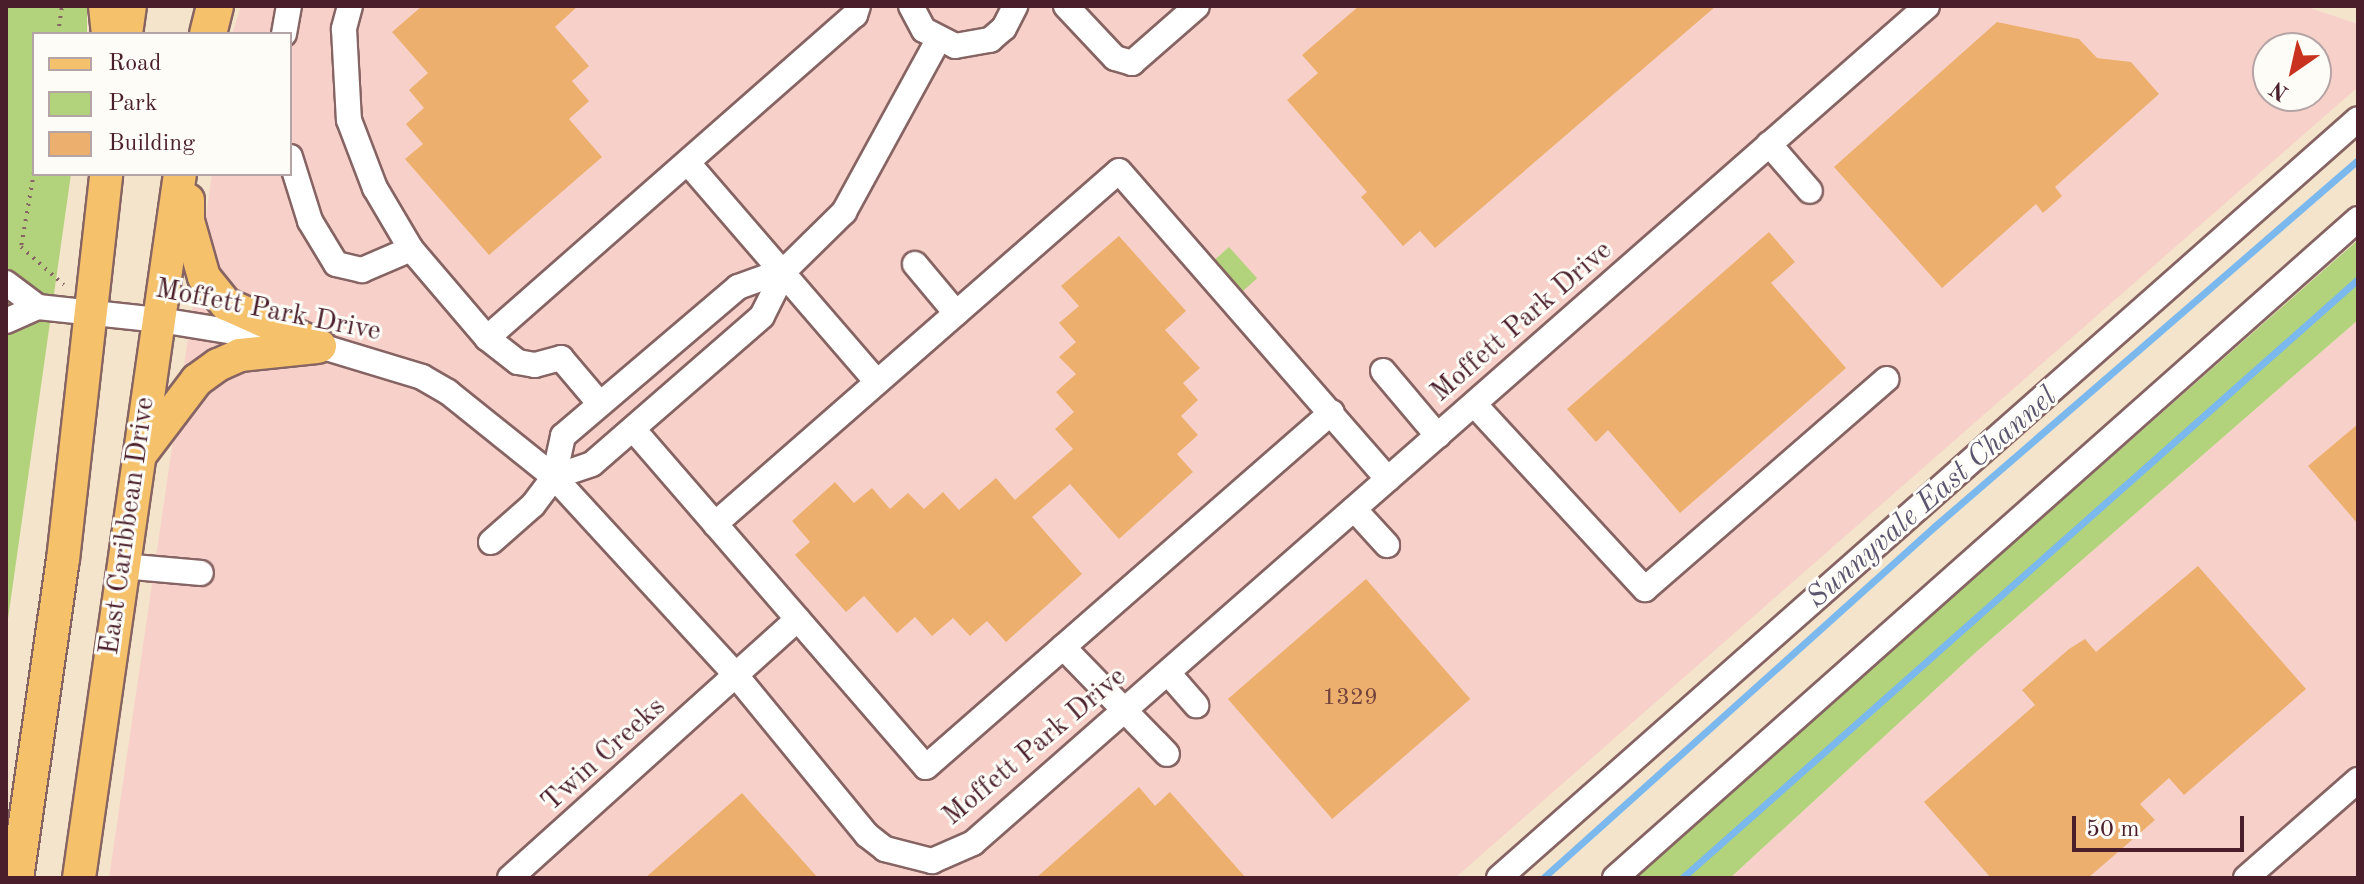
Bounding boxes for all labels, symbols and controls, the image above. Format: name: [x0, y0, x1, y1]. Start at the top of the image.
legend: [32, 32, 292, 176]
north arrow: [2252, 32, 2332, 112]
text: Road: [108, 52, 161, 76]
text: N: [2267, 76, 2293, 104]
text: Park: [108, 92, 157, 116]
text: Building: [108, 132, 195, 156]
street label: Moffett Park Drive: [1425, 234, 1619, 410]
street label: Moffett Park Drive: [152, 273, 384, 349]
water label: Sunnyvale East Channel: [1800, 380, 2064, 616]
street label: East Caribbean Drive: [93, 395, 163, 657]
street label: Moffett Park Drive: [937, 661, 1133, 833]
house number: 1329: [1322, 685, 1378, 713]
street label: Twin Creeks: [535, 691, 673, 819]
scale bar: [2076, 800, 2248, 850]
text: 50 m: [2086, 818, 2140, 842]

